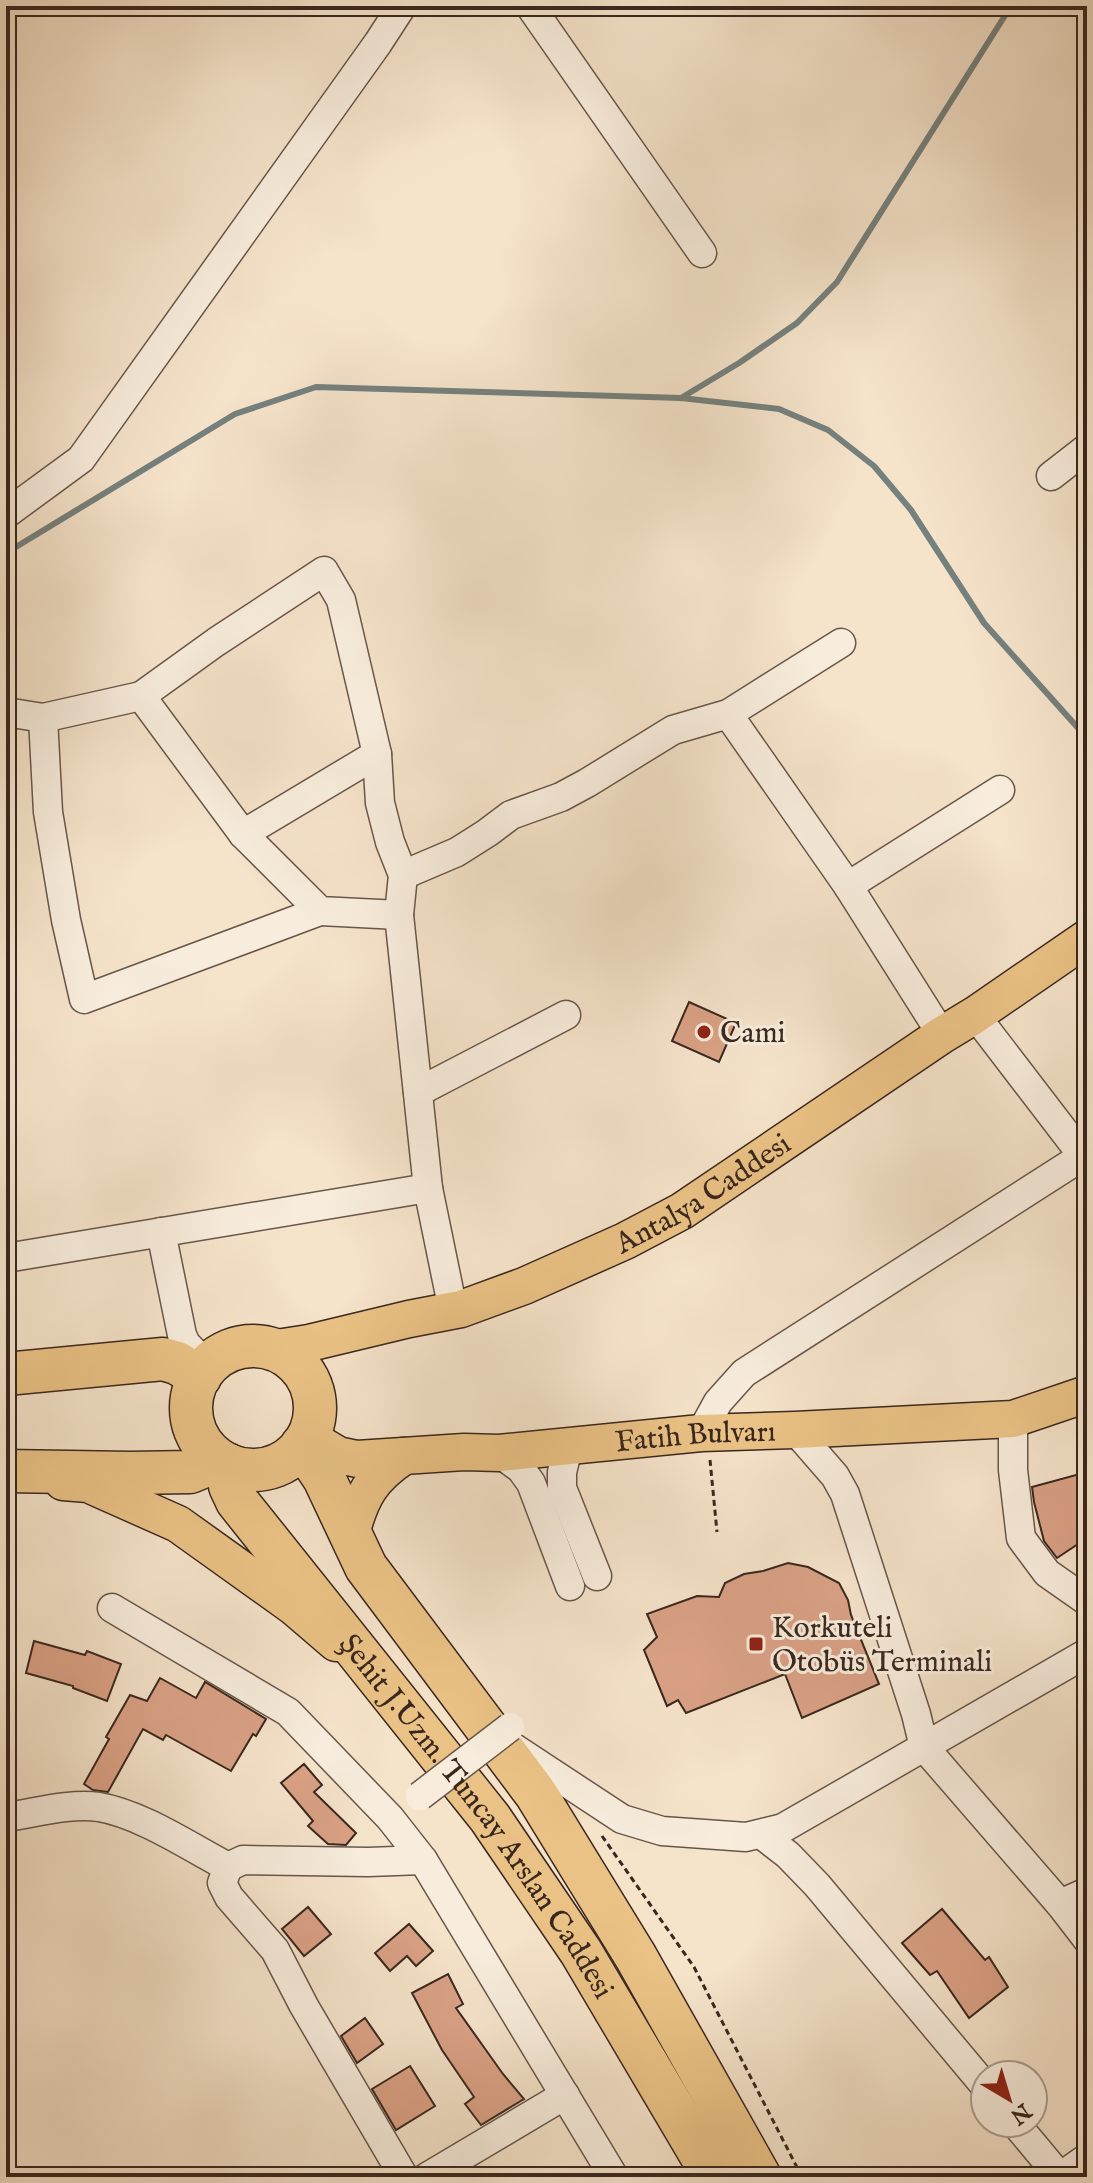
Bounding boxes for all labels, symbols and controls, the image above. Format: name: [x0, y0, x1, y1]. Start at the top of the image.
place label: Cami: [720, 1015, 786, 1053]
marker: Cami: [695, 1023, 713, 1041]
street label: Antalya Caddesi: [608, 1126, 799, 1264]
street label: Fatih Bulvarı: [614, 1414, 776, 1462]
place label: Korkuteli Otobüs Terminali: [772, 1610, 992, 1682]
street label: Şehit J.Uzm. Tuncay Arslan Caddesi: [330, 1627, 621, 2006]
marker: Korkuteli Otobüs Terminali: [747, 1635, 765, 1653]
north arrow: [969, 2059, 1049, 2139]
text: N: [1004, 2096, 1037, 2130]

